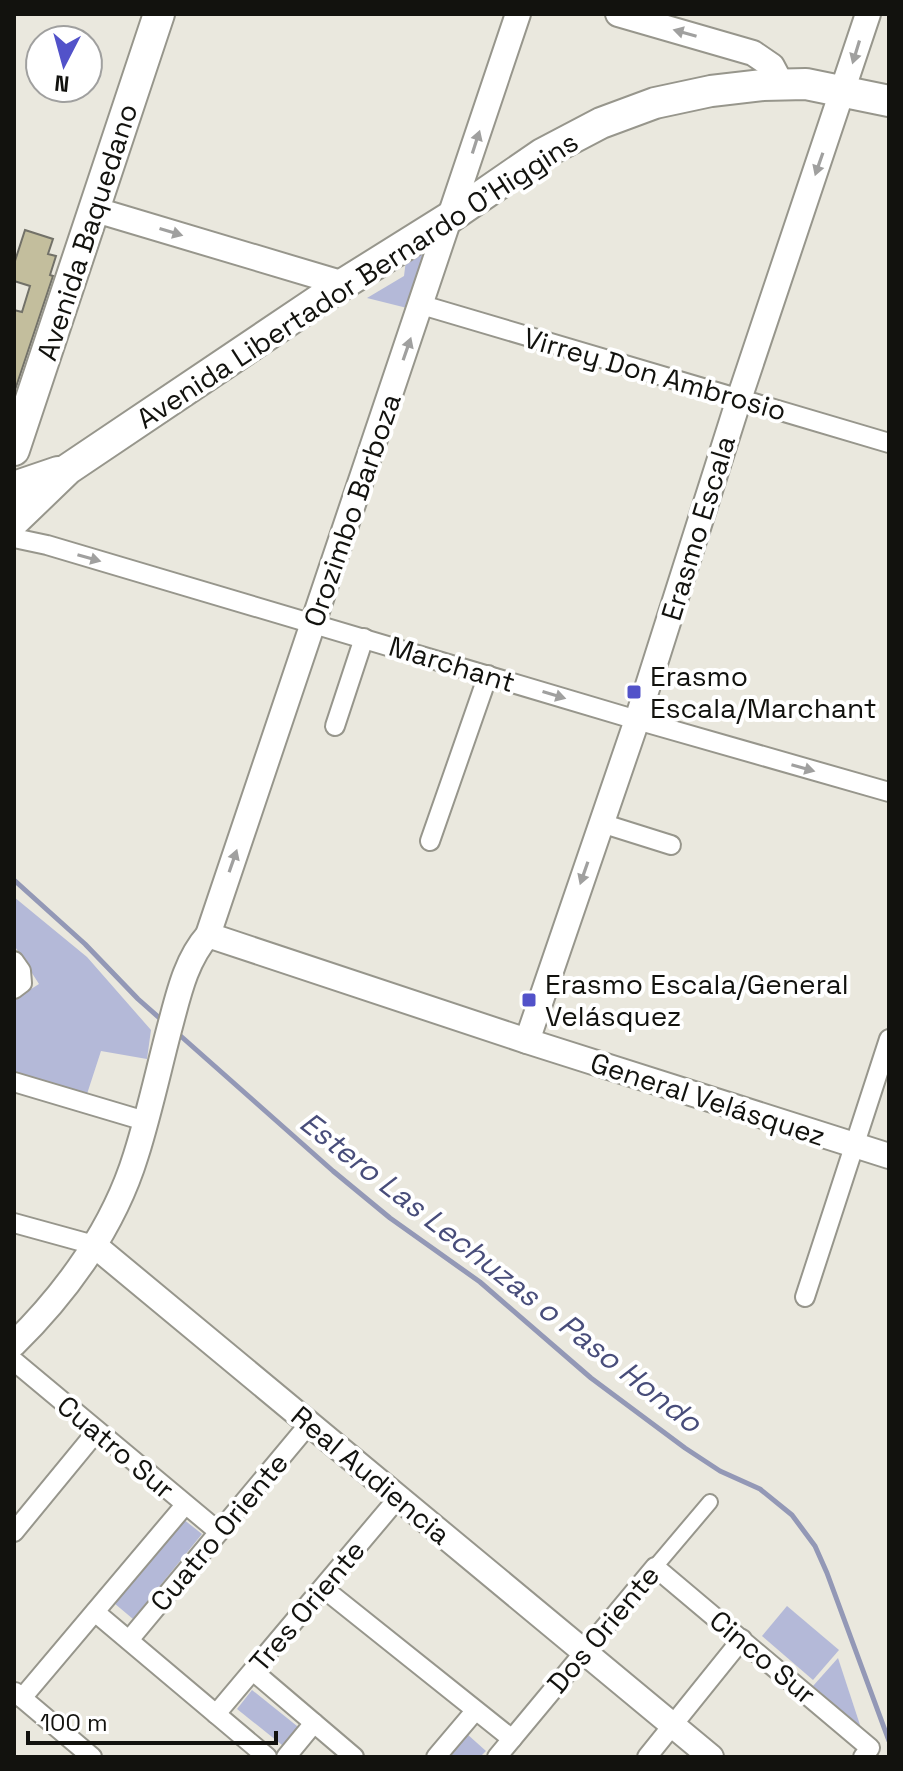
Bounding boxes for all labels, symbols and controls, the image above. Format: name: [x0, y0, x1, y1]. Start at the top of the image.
north arrow: [24, 24, 104, 104]
one-way arrow: [673, 27, 698, 39]
one-way arrow: [849, 40, 862, 64]
text: N: [53, 69, 71, 99]
street label: Avenida Baquedano: [28, 99, 146, 365]
street label: Avenida Libertador Bernardo O'Higgins: [129, 123, 585, 437]
one-way arrow: [471, 130, 483, 154]
one-way arrow: [813, 152, 825, 176]
one-way arrow: [159, 226, 183, 239]
street label: Virrey Don Ambrosio: [520, 319, 790, 429]
one-way arrow: [401, 337, 413, 361]
street label: Orozimbo Barboza: [295, 389, 409, 631]
street label: Erasmo Escala: [653, 431, 743, 625]
one-way arrow: [78, 552, 102, 565]
street label: Marchant: [385, 628, 519, 700]
place label: Erasmo Escala/Marchant: [650, 658, 877, 726]
marker: Erasmo Escala/Marchant: [625, 683, 643, 701]
one-way arrow: [542, 689, 566, 702]
one-way arrow: [791, 762, 816, 774]
one-way arrow: [228, 848, 240, 872]
one-way arrow: [577, 862, 589, 886]
place label: Erasmo Escala/General Velásquez: [545, 966, 849, 1034]
marker: Erasmo Escala/General Velásquez: [520, 991, 538, 1009]
street label: General Velásquez: [586, 1044, 830, 1154]
water label: Estero Las Lechuzas o Paso Hondo: [292, 1103, 711, 1442]
street label: Cuatro Sur: [50, 1387, 182, 1507]
street label: Real Audiencia: [284, 1398, 458, 1552]
street label: Cuatro Oriente: [142, 1445, 296, 1619]
street label: Tres Oriente: [241, 1533, 373, 1679]
street label: Dos Oriente: [539, 1558, 667, 1700]
street label: Cinco Sur: [702, 1602, 824, 1712]
scale bar: [28, 1695, 276, 1745]
text: 100 m: [40, 1707, 108, 1738]

